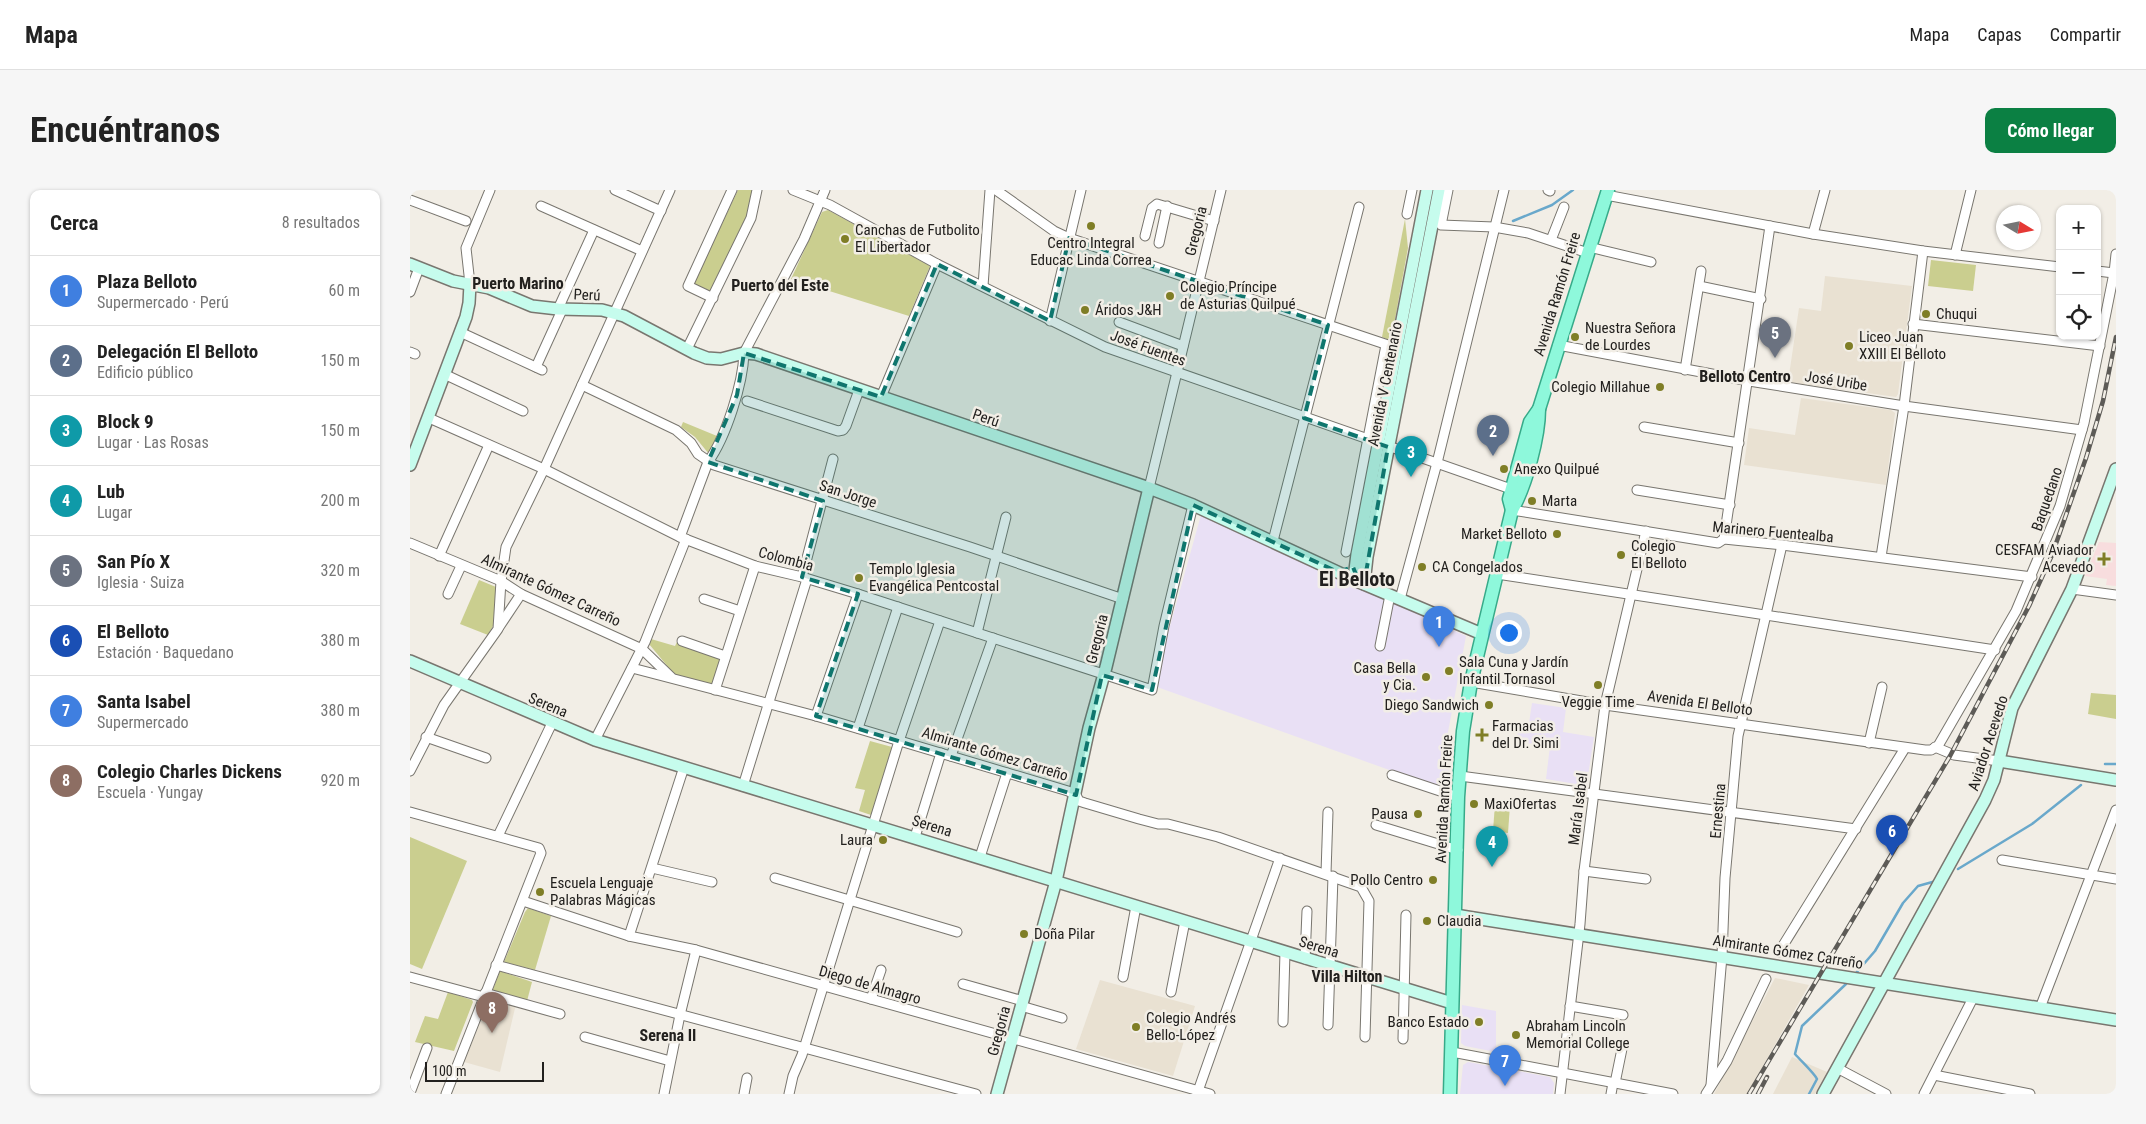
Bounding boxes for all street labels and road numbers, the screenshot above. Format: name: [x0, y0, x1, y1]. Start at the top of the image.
street label: Gregoria: [1181, 204, 1211, 258]
street label: Avenida Ramón Freire: [1530, 230, 1584, 358]
street label: Perú: [573, 285, 601, 305]
street label: Avenida V Centenario: [1364, 320, 1406, 448]
street label: José Fuentes: [1108, 326, 1188, 370]
street label: José Uribe: [1803, 367, 1869, 395]
street label: Perú: [970, 405, 1002, 431]
street label: Baquedano: [2028, 465, 2066, 533]
street label: San Jorge: [817, 476, 879, 512]
street label: Marinero Fuentealba: [1712, 518, 1834, 546]
street label: Colombia: [756, 543, 816, 575]
street label: Almirante Gómez Carreño: [478, 550, 624, 630]
street label: Gregoria: [1082, 612, 1112, 666]
street label: Avenida El Belloto: [1646, 687, 1754, 719]
street label: Serena: [526, 689, 570, 721]
street label: Aviador Acevedo: [1964, 693, 2012, 793]
street label: Almirante Gómez Carreño: [920, 723, 1070, 785]
street label: Avenida Ramón Freire: [1432, 734, 1456, 864]
street label: María Isabel: [1565, 772, 1591, 846]
street label: Ernestina: [1707, 783, 1729, 839]
street label: Serena: [910, 811, 954, 841]
street label: Almirante Gómez Carreño: [1712, 931, 1864, 973]
street label: Serena: [1297, 932, 1341, 962]
street label: Diego de Almagro: [817, 962, 923, 1008]
street label: Gregoria: [984, 1004, 1014, 1058]

